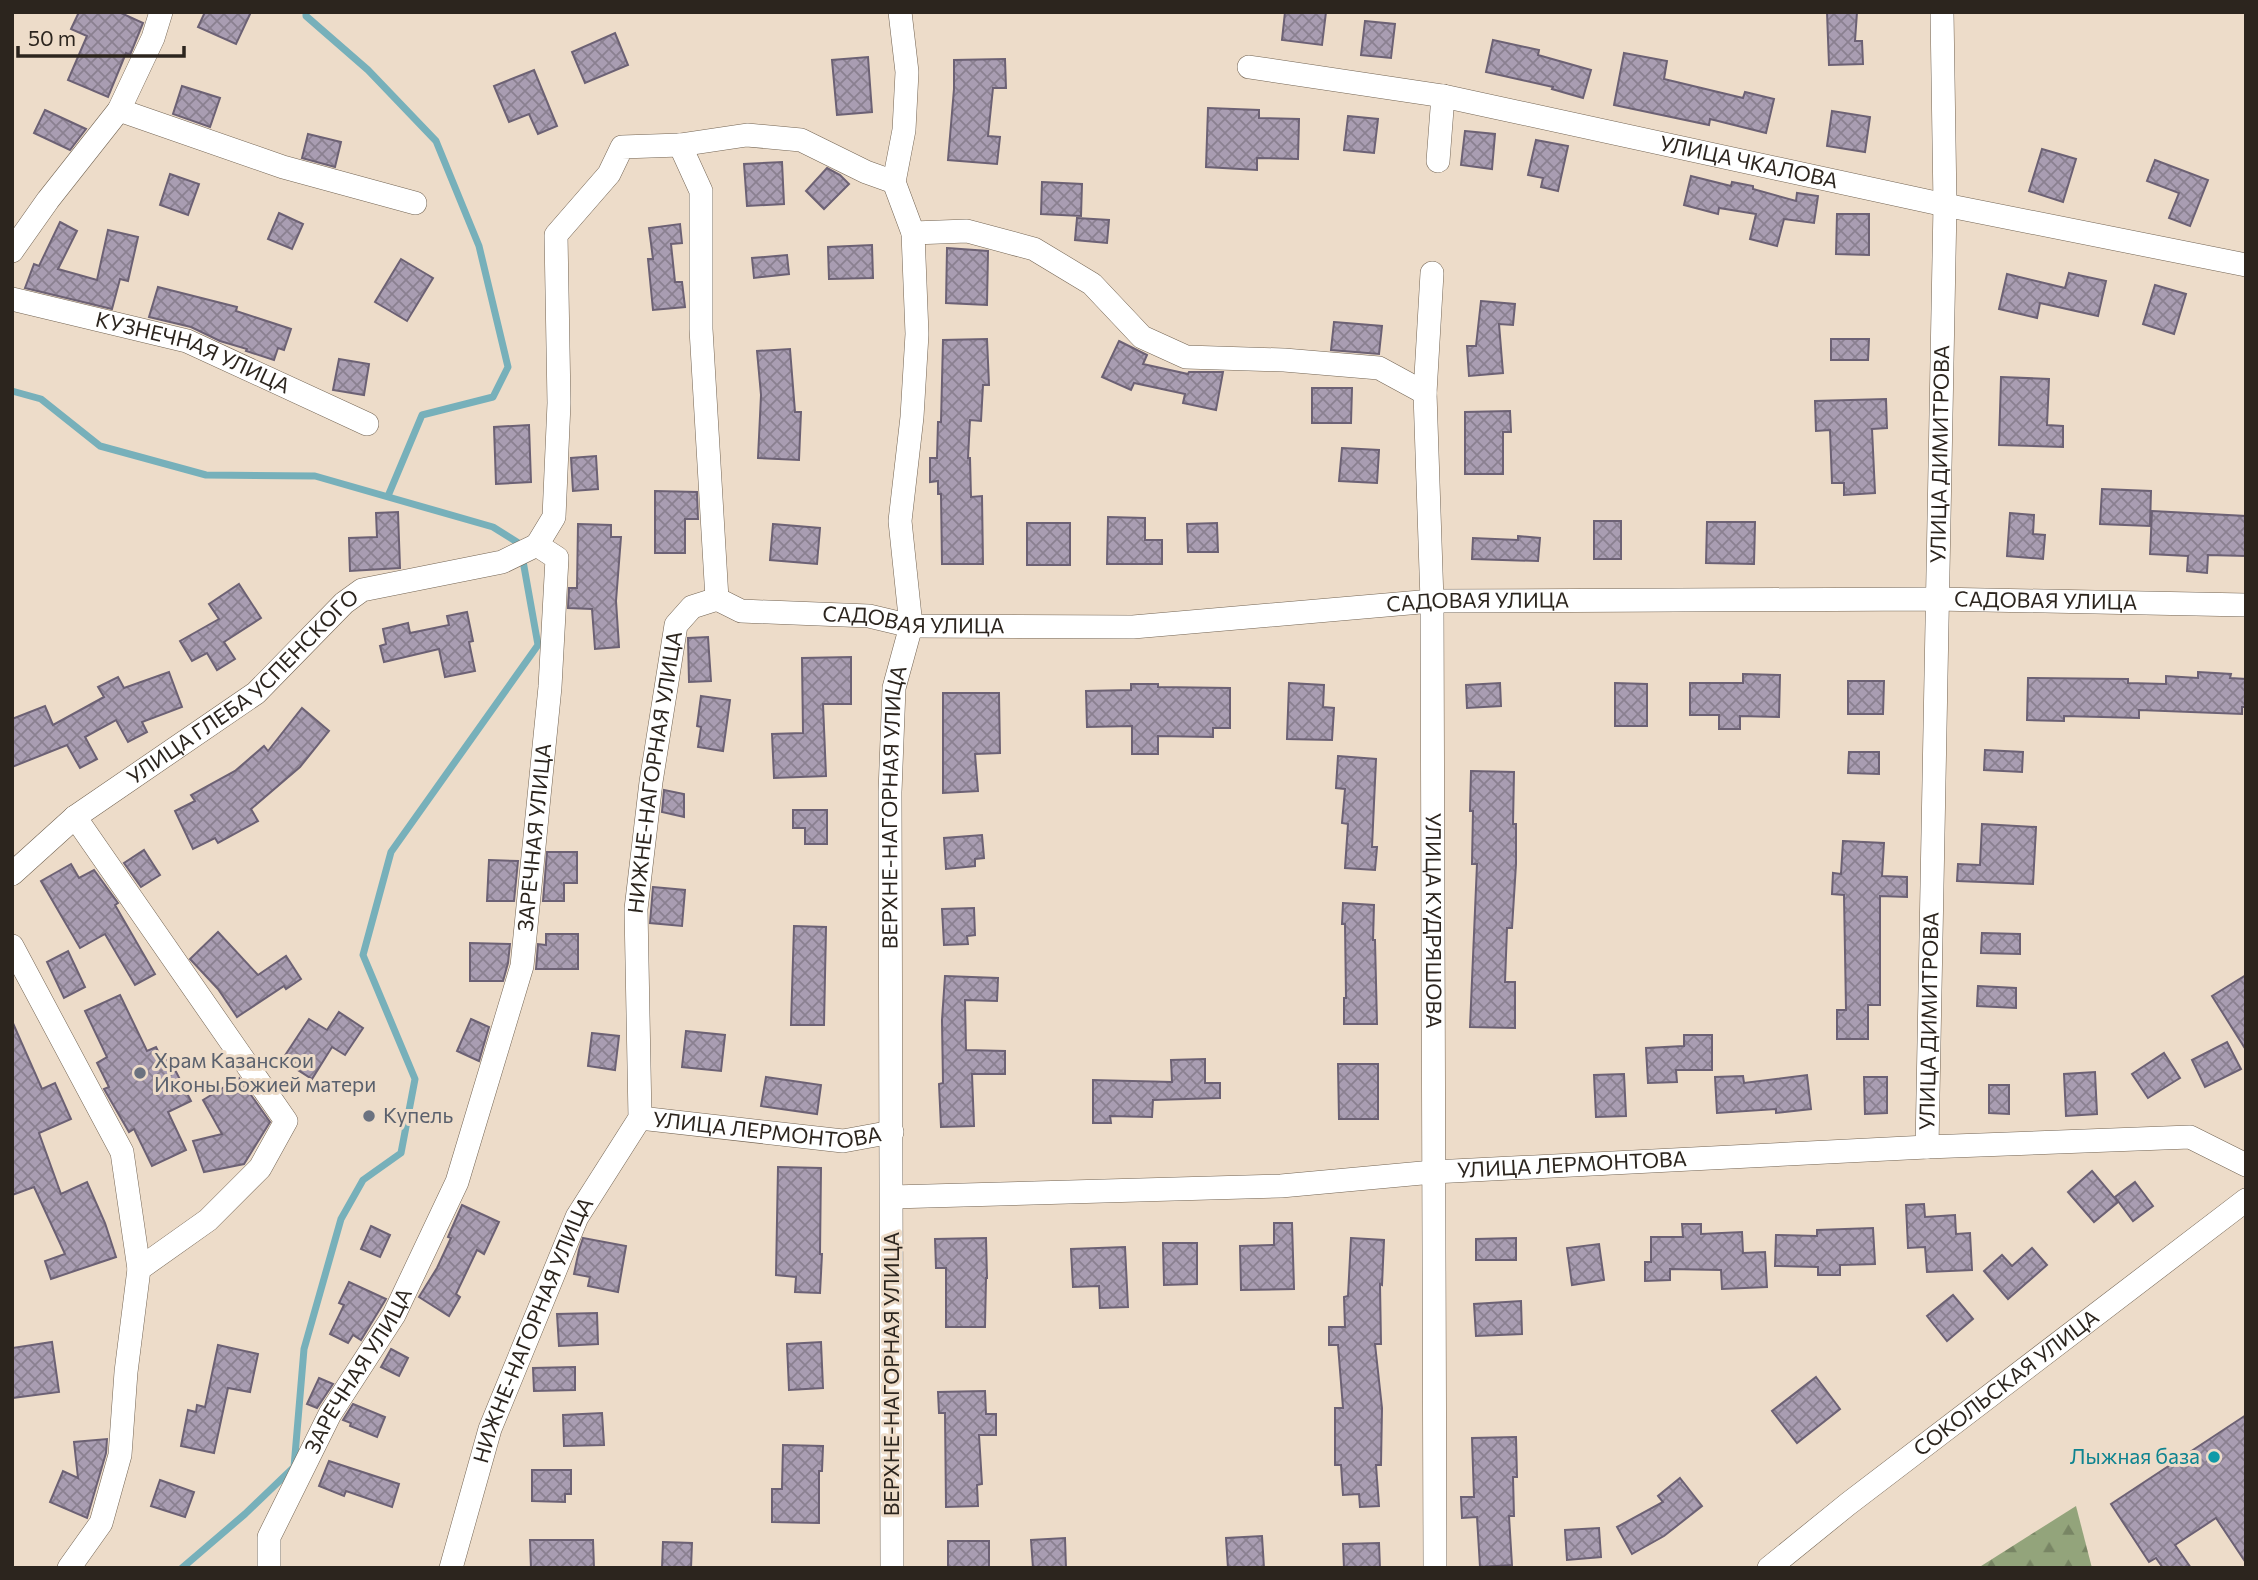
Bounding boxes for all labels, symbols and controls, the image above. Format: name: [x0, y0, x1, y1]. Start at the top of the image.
scale bar: [18, 14, 184, 58]
text: 50 m: [28, 25, 76, 50]
street label: УЛИЦА ЧКАЛОВА: [1657, 129, 1841, 192]
street label: КУЗНЕЧНАЯ УЛИЦА: [93, 306, 294, 398]
street label: УЛИЦА ДИМИТРОВА: [1924, 345, 1953, 564]
street label: УЛИЦА ГЛЕБА УСПЕНСКОГО: [122, 583, 362, 789]
street label: САДОВАЯ УЛИЦА: [1954, 585, 2138, 614]
street label: САДОВАЯ УЛИЦА: [1385, 586, 1569, 616]
street label: САДОВАЯ УЛИЦА: [822, 600, 1005, 637]
street label: НИЖНЕ-НАГОРНАЯ УЛИЦА: [622, 629, 686, 915]
street label: ВЕРХНЕ-НАГОРНАЯ УЛИЦА: [876, 662, 911, 949]
street label: ЗАРЕЧНАЯ УЛИЦА: [512, 742, 555, 933]
street label: УЛИЦА КУДРЯШОВА: [1422, 813, 1447, 1029]
street label: УЛИЦА ДИМИТРОВА: [1913, 911, 1942, 1131]
place label: Храм Казанскои Иконы Божией матери: [154, 1047, 376, 1096]
marker: Храм Казанскои Иконы Божией матери: [132, 1065, 148, 1081]
place label: Купель: [383, 1102, 453, 1127]
street label: УЛИЦА ЛЕРМОНТОВА: [652, 1106, 883, 1153]
marker: Купель: [361, 1108, 377, 1124]
street label: УЛИЦА ЛЕРМОНТОВА: [1456, 1145, 1688, 1182]
street label: НИЖНЕ-НАГОРНАЯ УЛИЦА: [467, 1192, 598, 1466]
street label: ВЕРХНЕ-НАГОРНАЯ УЛИЦА: [878, 1232, 903, 1516]
street label: ЗАРЕЧНАЯ УЛИЦА: [298, 1283, 416, 1457]
street label: СОКОЛЬСКАЯ УЛИЦА: [1908, 1303, 2103, 1460]
place label: Лыжная база: [2070, 1443, 2200, 1468]
marker: Лыжная база: [2206, 1449, 2222, 1465]

